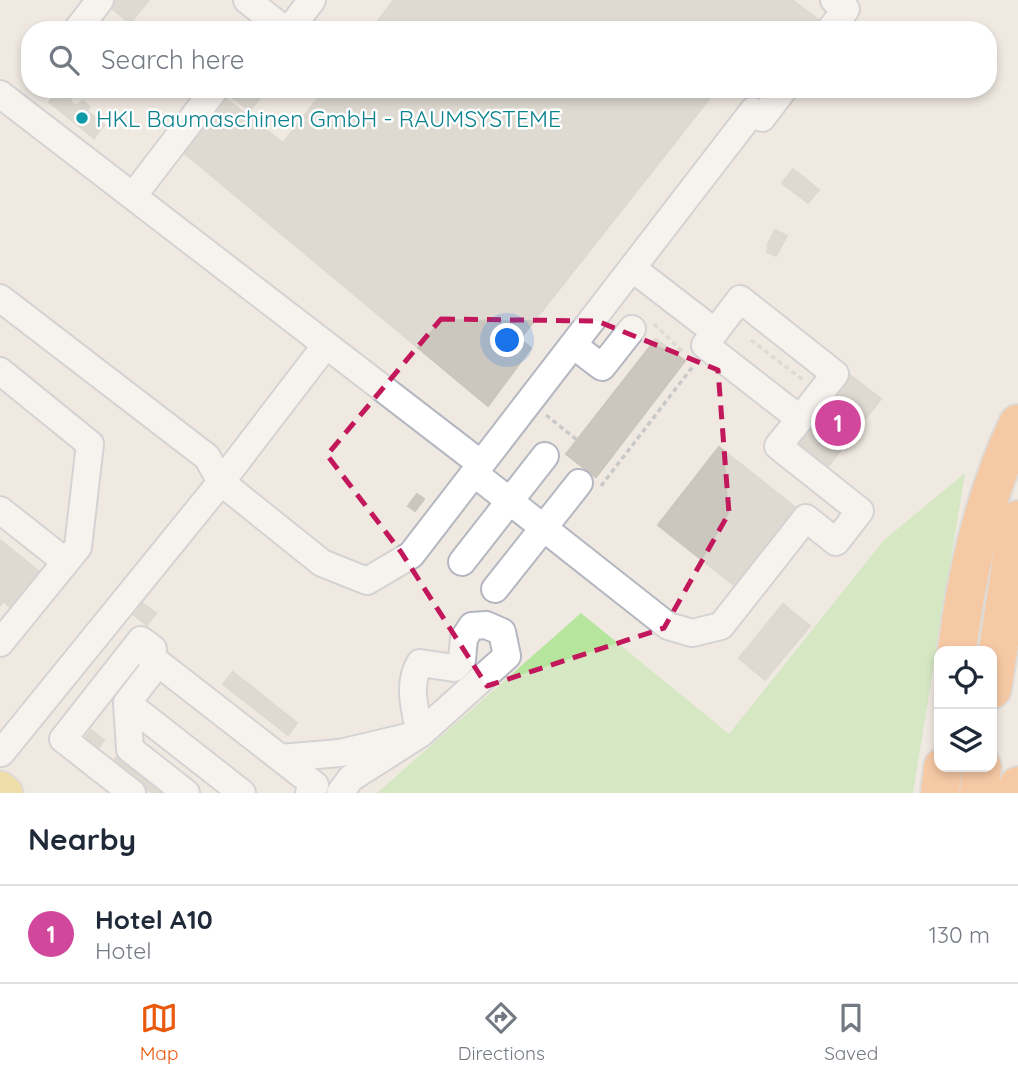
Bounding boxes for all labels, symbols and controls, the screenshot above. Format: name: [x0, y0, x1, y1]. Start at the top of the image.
search box: [21, 21, 997, 98]
icon: search: [45, 41, 83, 79]
text: Search here: [101, 43, 245, 76]
place label: HKL Baumaschinen GmbH - RAUMSYSTEME: [96, 104, 561, 133]
marker: HKL Baumaschinen GmbH - RAUMSYSTEME: [74, 110, 90, 126]
your location: [490, 323, 524, 357]
pin: 1: [815, 397, 861, 449]
map controls: [934, 646, 997, 772]
button: locate: [934, 646, 997, 709]
button: layers: [934, 709, 997, 772]
text: Nearby: [28, 820, 136, 858]
text: Hotel A10: [95, 903, 213, 936]
text: 1: [47, 920, 55, 949]
text: 130 m: [928, 920, 990, 949]
text: Hotel: [95, 936, 151, 965]
tab: Map: [140, 999, 178, 1065]
tab: Directions: [458, 999, 545, 1065]
tab: Saved: [824, 999, 878, 1065]

